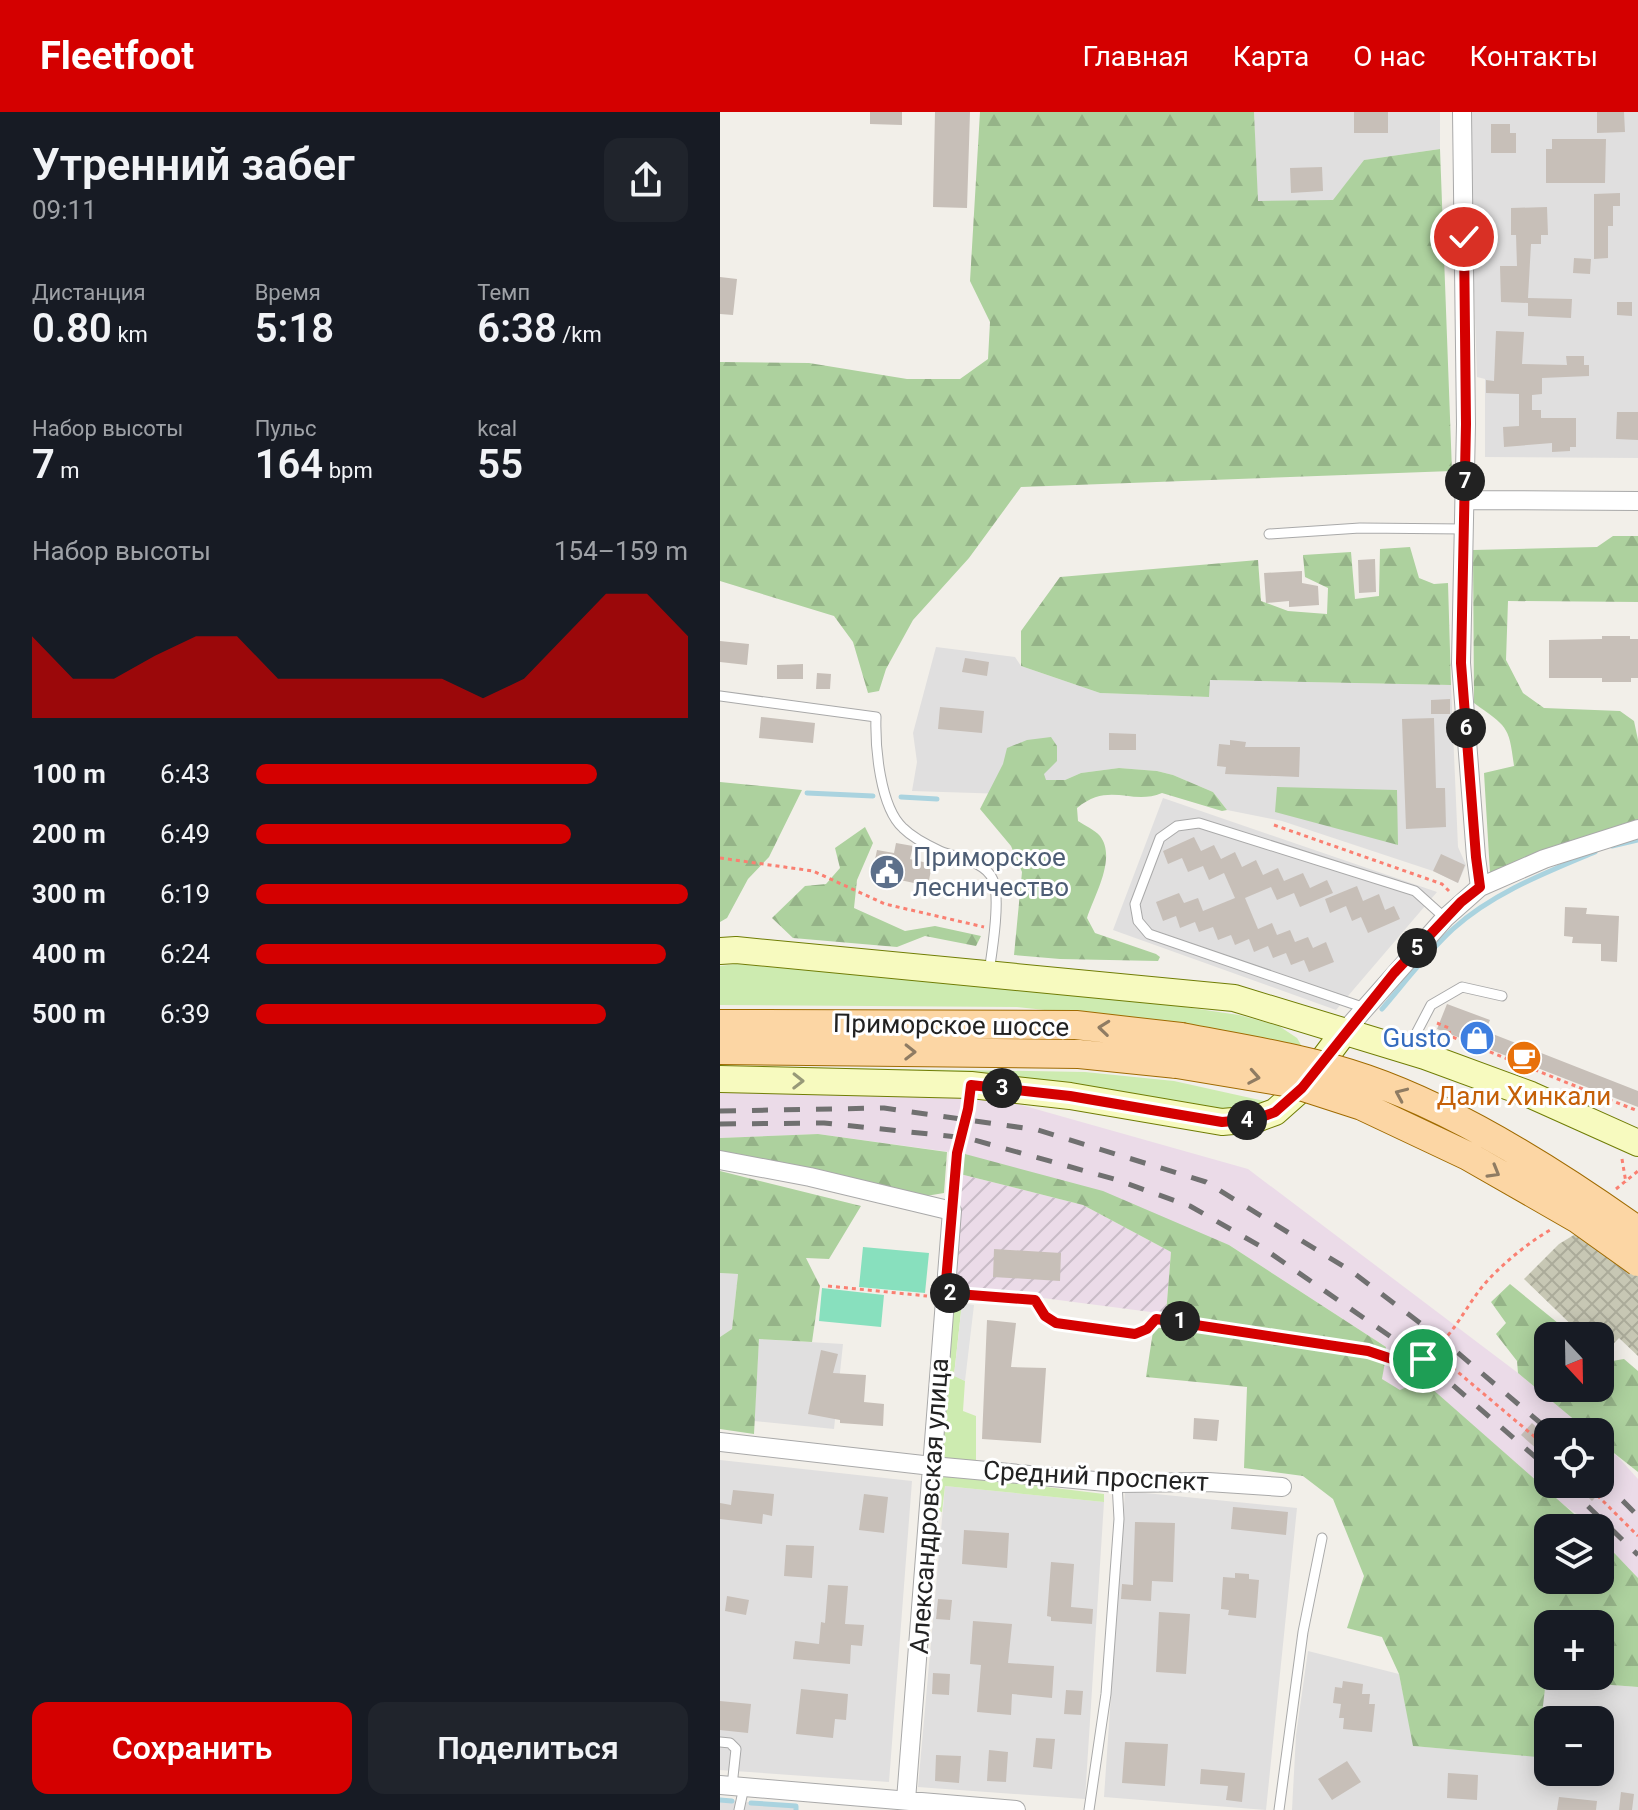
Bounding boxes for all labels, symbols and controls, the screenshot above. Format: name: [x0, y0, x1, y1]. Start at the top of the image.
text: Fleetfoot: [40, 34, 194, 78]
text: Главная: [1082, 40, 1189, 73]
text: Карта: [1233, 40, 1309, 73]
text: О нас: [1353, 40, 1425, 73]
text: Контакты: [1469, 40, 1598, 73]
button: share: [604, 138, 688, 222]
text: Утренний забег: [32, 139, 355, 191]
text: 09:11: [32, 195, 97, 225]
pin: [1430, 203, 1498, 271]
icon: check: [1442, 215, 1486, 259]
text: Дистанция: [32, 280, 146, 305]
text: Время: [255, 280, 321, 305]
text: Темп: [477, 280, 530, 305]
text: 0.80: [32, 305, 112, 352]
text: 5:18: [255, 305, 334, 352]
text: 6:38: [477, 305, 557, 352]
text: km: [112, 322, 148, 347]
text: /km: [557, 322, 602, 347]
text: Набор высоты: [32, 416, 183, 441]
text: Пульс: [255, 416, 317, 441]
text: kcal: [477, 416, 517, 441]
text: 7: [32, 441, 55, 488]
text: 164: [255, 441, 323, 488]
text: 55: [477, 441, 523, 488]
text: m: [55, 458, 80, 483]
text: bpm: [323, 458, 373, 483]
pin: 7: [1445, 461, 1485, 501]
text: 7: [1459, 468, 1471, 493]
text: Набор высоты: [32, 536, 211, 566]
text: 154–159 m: [554, 536, 688, 566]
pin: 6: [1446, 708, 1486, 748]
text: 6: [1460, 715, 1472, 740]
text: 100 m: [32, 759, 106, 789]
text: 6:43: [160, 759, 210, 789]
text: 200 m: [32, 819, 106, 849]
text: 6:49: [160, 819, 210, 849]
place label: Приморское лесничество: [913, 842, 1069, 902]
public building icon: Приморское лесничество: [868, 853, 906, 891]
text: 300 m: [32, 879, 106, 909]
text: 6:19: [160, 879, 210, 909]
pin: 5: [1397, 928, 1437, 968]
text: 5: [1411, 935, 1423, 960]
text: 400 m: [32, 939, 106, 969]
text: 6:24: [160, 939, 210, 969]
text: 500 m: [32, 999, 106, 1029]
text: 6:39: [160, 999, 210, 1029]
street label: Приморское шоссе: [833, 1008, 1069, 1042]
shop icon: Gusto: [1458, 1019, 1496, 1057]
one-way arrow: [1097, 1020, 1110, 1037]
place label: Gusto: [1382, 1023, 1451, 1053]
cafe icon: Дали Хинкали: [1505, 1039, 1543, 1077]
one-way arrow: [904, 1043, 917, 1061]
one-way arrow: [1247, 1067, 1261, 1084]
pin: 3: [982, 1068, 1022, 1108]
one-way arrow: [792, 1072, 805, 1090]
text: 3: [996, 1075, 1008, 1100]
place label: Дали Хинкали: [1437, 1081, 1611, 1111]
one-way arrow: [1395, 1088, 1409, 1104]
pin: 4: [1227, 1100, 1267, 1140]
text: 4: [1241, 1107, 1253, 1132]
one-way arrow: [1486, 1162, 1500, 1178]
pin: 2: [930, 1273, 970, 1313]
text: 2: [944, 1280, 956, 1305]
pin: 1: [1160, 1301, 1200, 1341]
text: 1: [1174, 1308, 1186, 1333]
north arrow: [1534, 1322, 1614, 1402]
map controls: [1534, 1322, 1614, 1786]
pin: [1389, 1325, 1457, 1393]
icon: arrive: [1401, 1337, 1445, 1381]
street label: Александровская улица: [904, 1357, 954, 1655]
button: locate: [1534, 1418, 1614, 1498]
street label: Средний проспект: [982, 1455, 1210, 1497]
button: layers: [1534, 1514, 1614, 1594]
button: +: [1534, 1610, 1614, 1690]
button: Сохранить: [32, 1702, 352, 1794]
button: Поделиться: [368, 1702, 688, 1794]
button: −: [1534, 1706, 1614, 1786]

